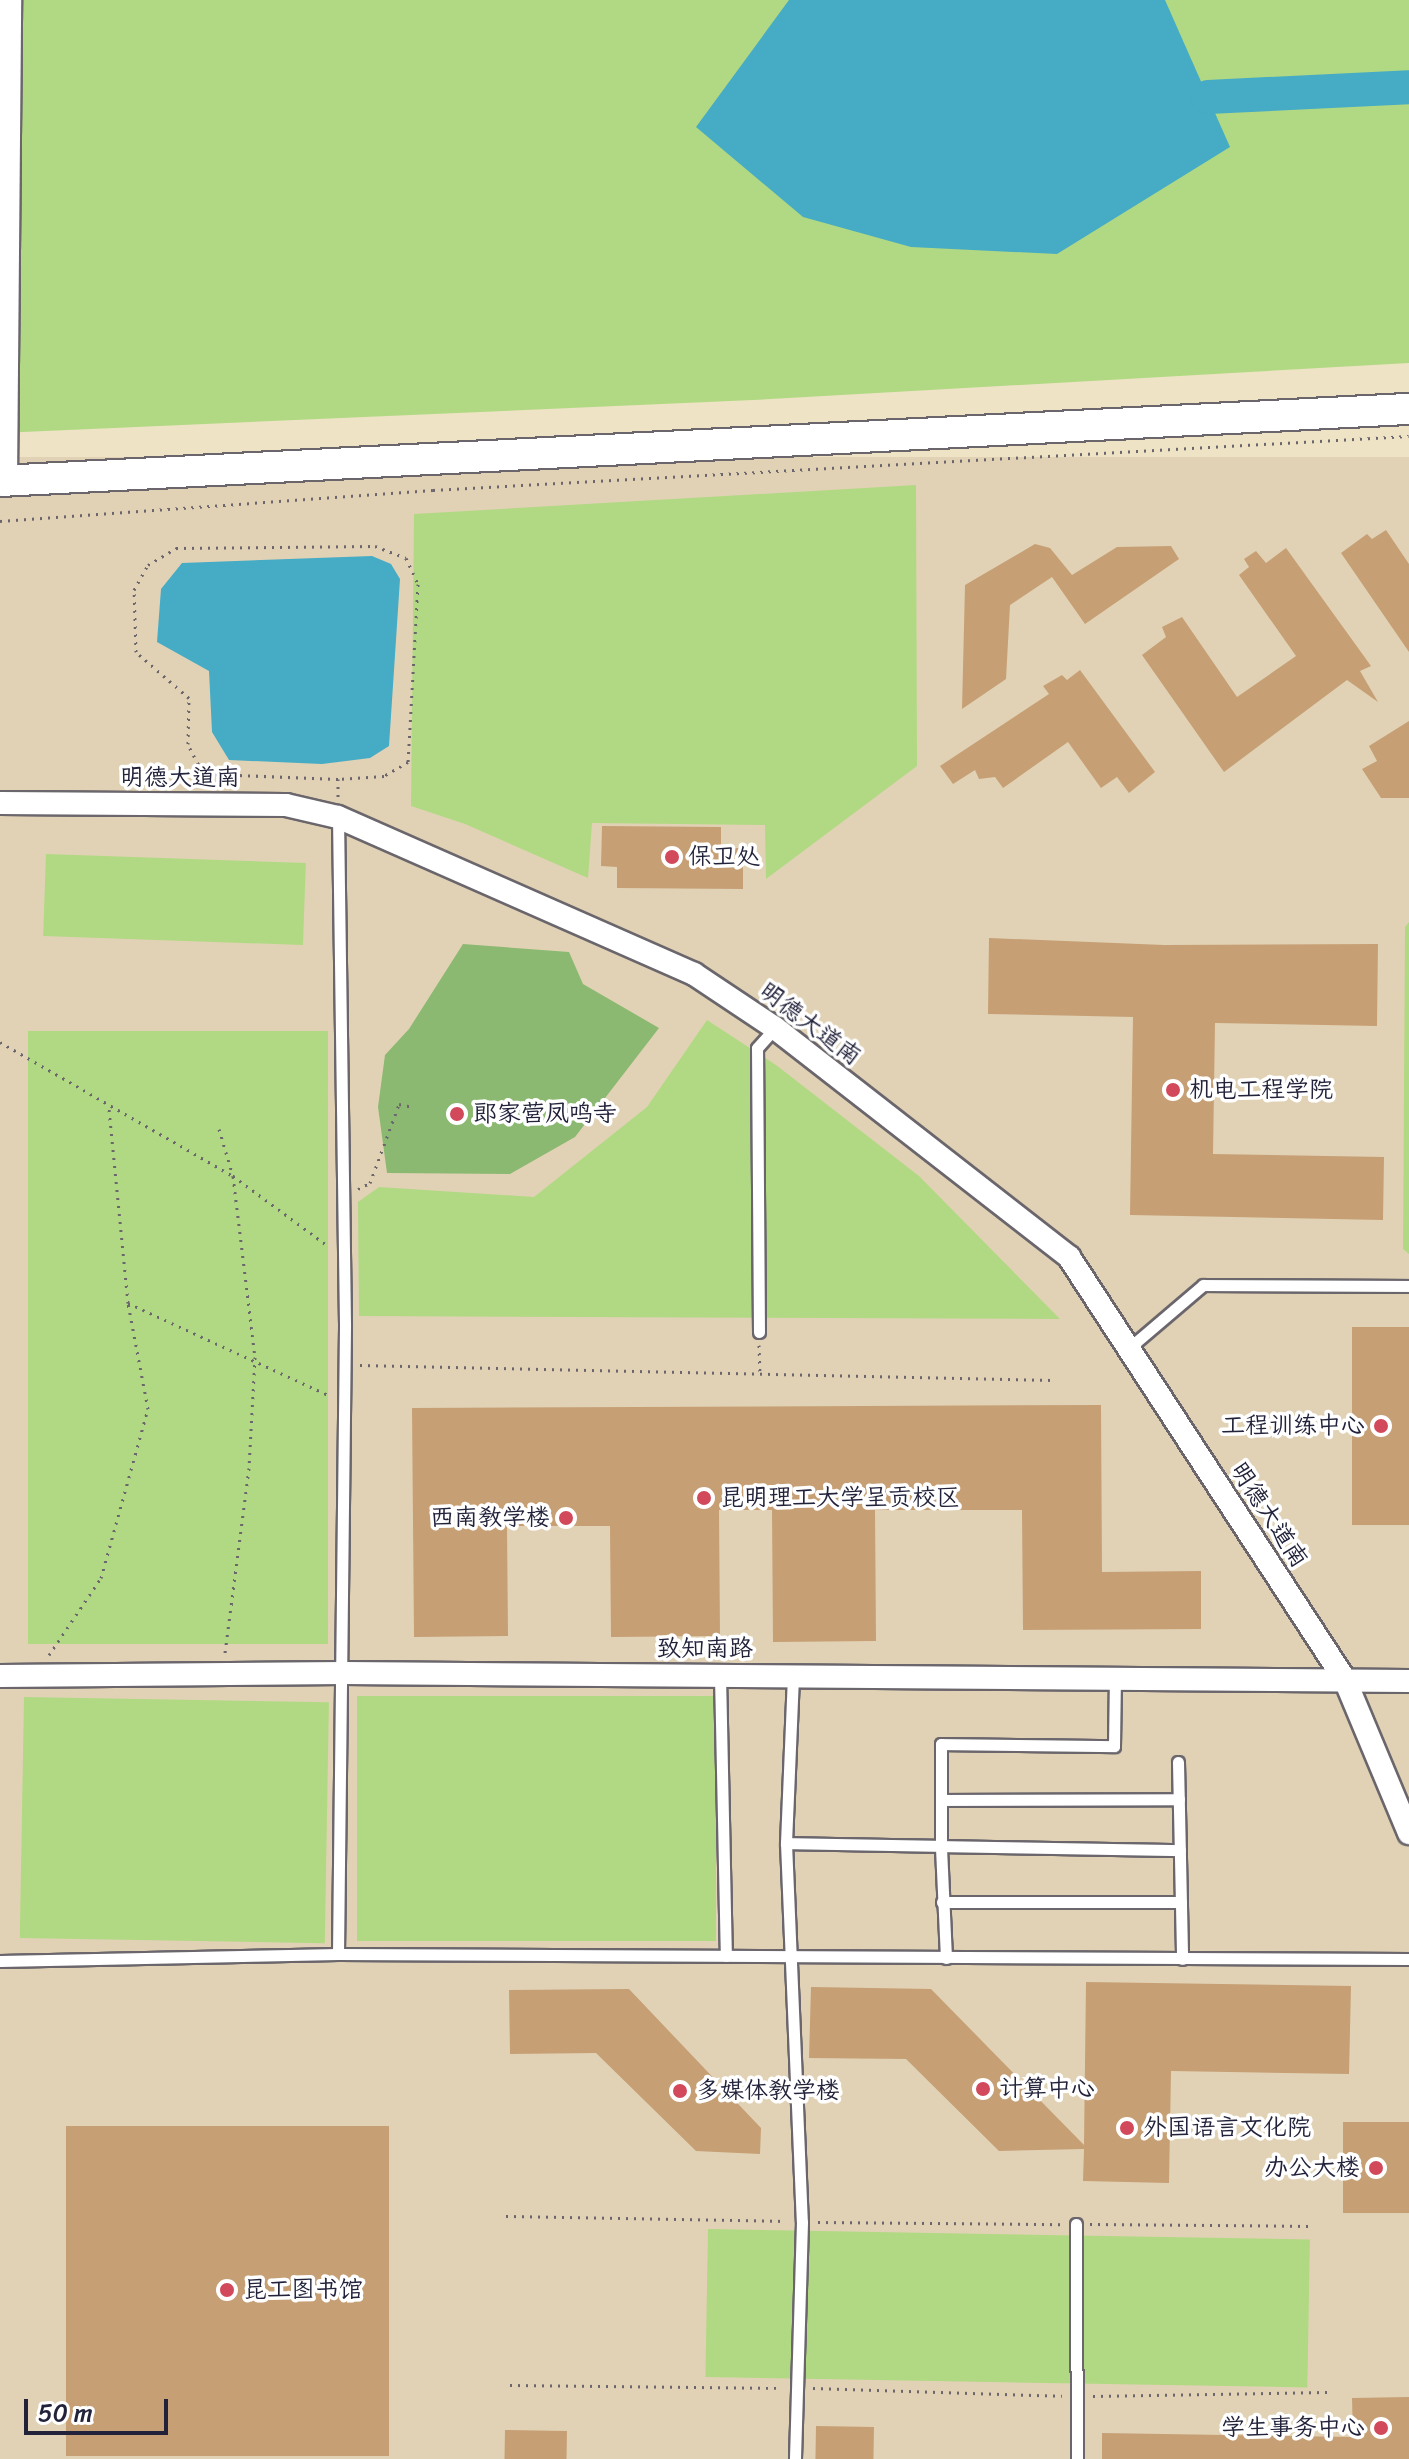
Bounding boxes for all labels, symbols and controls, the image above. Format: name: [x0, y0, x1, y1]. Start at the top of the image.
street label: 明德大道南: [120, 764, 240, 792]
place label: 保卫处: [688, 843, 760, 871]
marker: 保卫处: [663, 848, 681, 866]
street label: 明德大道南: [753, 976, 867, 1072]
place label: 机电工程学院: [1189, 1076, 1333, 1104]
marker: 机电工程学院: [1164, 1081, 1182, 1099]
place label: 郎家营凤鸣寺: [473, 1100, 617, 1128]
marker: 郎家营凤鸣寺: [448, 1105, 466, 1123]
place label: 工程训练中心: [1221, 1412, 1365, 1440]
marker: 工程训练中心: [1372, 1417, 1390, 1435]
street label: 明德大道南: [1224, 1457, 1314, 1573]
place label: 昆明理工大学呈贡校区: [720, 1484, 960, 1512]
marker: 昆明理工大学呈贡校区: [695, 1489, 713, 1507]
place label: 西南教学楼: [430, 1504, 550, 1532]
marker: 西南教学楼: [557, 1509, 575, 1527]
street label: 致知南路: [657, 1635, 753, 1663]
place label: 计算中心: [999, 2075, 1095, 2103]
place label: 多媒体教学楼: [696, 2077, 840, 2105]
marker: 计算中心: [974, 2080, 992, 2098]
marker: 多媒体教学楼: [671, 2082, 689, 2100]
place label: 外国语言文化院: [1143, 2114, 1311, 2142]
marker: 外国语言文化院: [1118, 2119, 1136, 2137]
place label: 办公大楼: [1264, 2154, 1360, 2182]
marker: 办公大楼: [1367, 2159, 1385, 2177]
place label: 昆工图书馆: [243, 2276, 363, 2304]
marker: 昆工图书馆: [218, 2281, 236, 2299]
scale bar: [28, 2383, 172, 2433]
text: 50 m: [38, 2392, 93, 2434]
place label: 学生事务中心: [1221, 2414, 1365, 2442]
marker: 学生事务中心: [1372, 2419, 1390, 2437]

